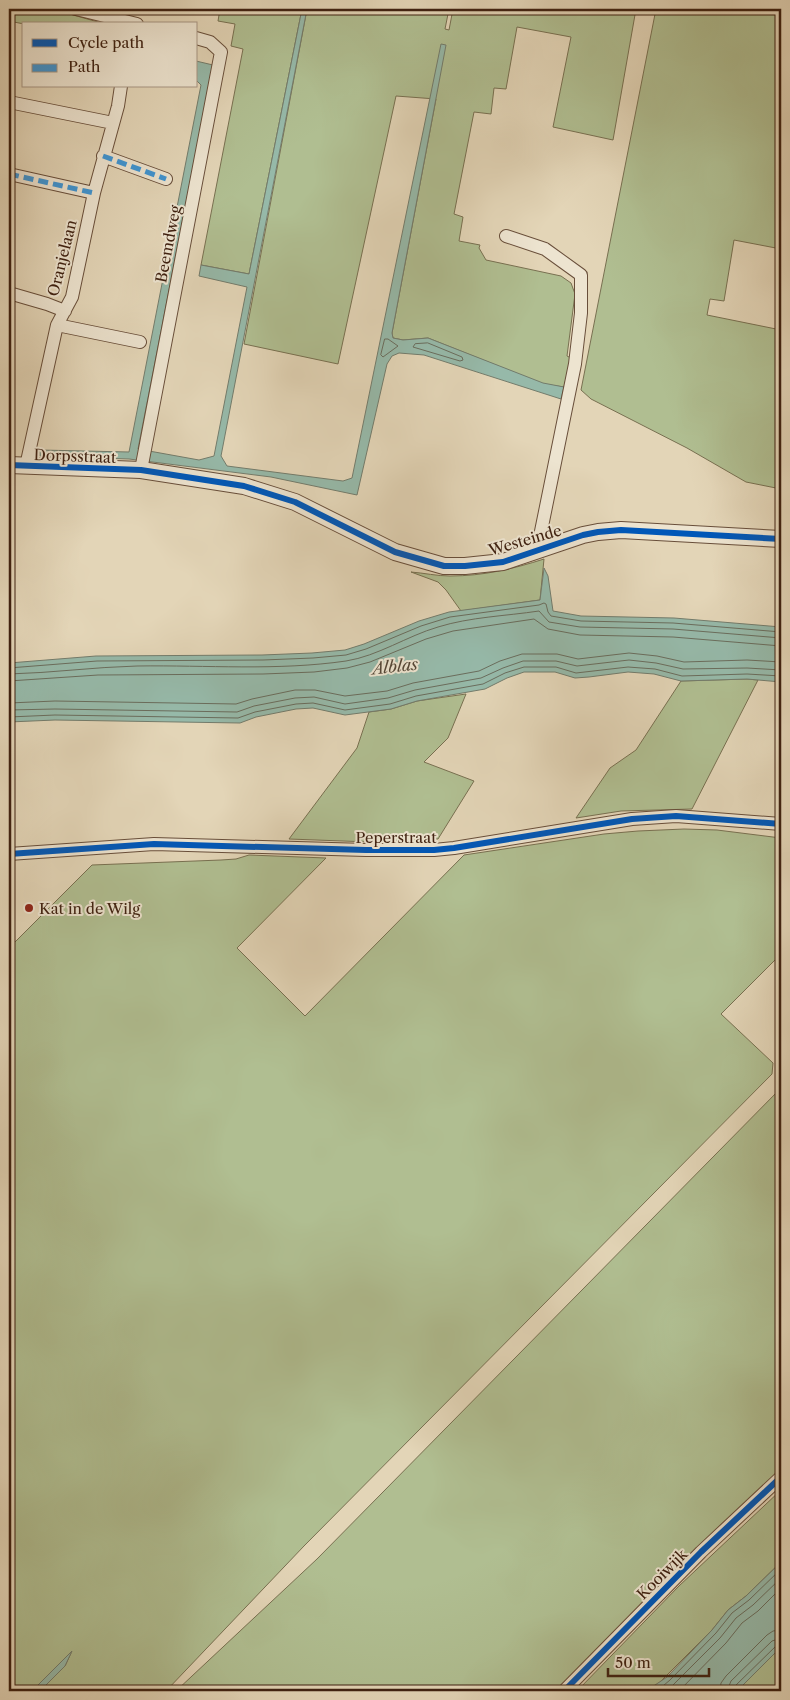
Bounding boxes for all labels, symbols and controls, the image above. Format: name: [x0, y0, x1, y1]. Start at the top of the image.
legend: [22, 22, 198, 88]
text: Cycle path: [68, 33, 145, 52]
text: Path: [68, 57, 101, 76]
street label: Beemdweg: [151, 204, 185, 284]
street label: Oranjelaan: [43, 217, 81, 298]
street label: Dorpsstraat: [33, 445, 117, 467]
street label: Westeinde: [485, 521, 564, 560]
water label: Alblas: [368, 654, 419, 679]
street label: Peperstraat: [356, 828, 437, 847]
place label: Kat in de Wilg: [39, 899, 140, 918]
marker: Kat in de Wilg: [23, 902, 35, 914]
street label: Kooiwijk: [633, 1544, 692, 1603]
scale bar: [608, 1645, 709, 1677]
text: 50 m: [615, 1653, 651, 1672]

